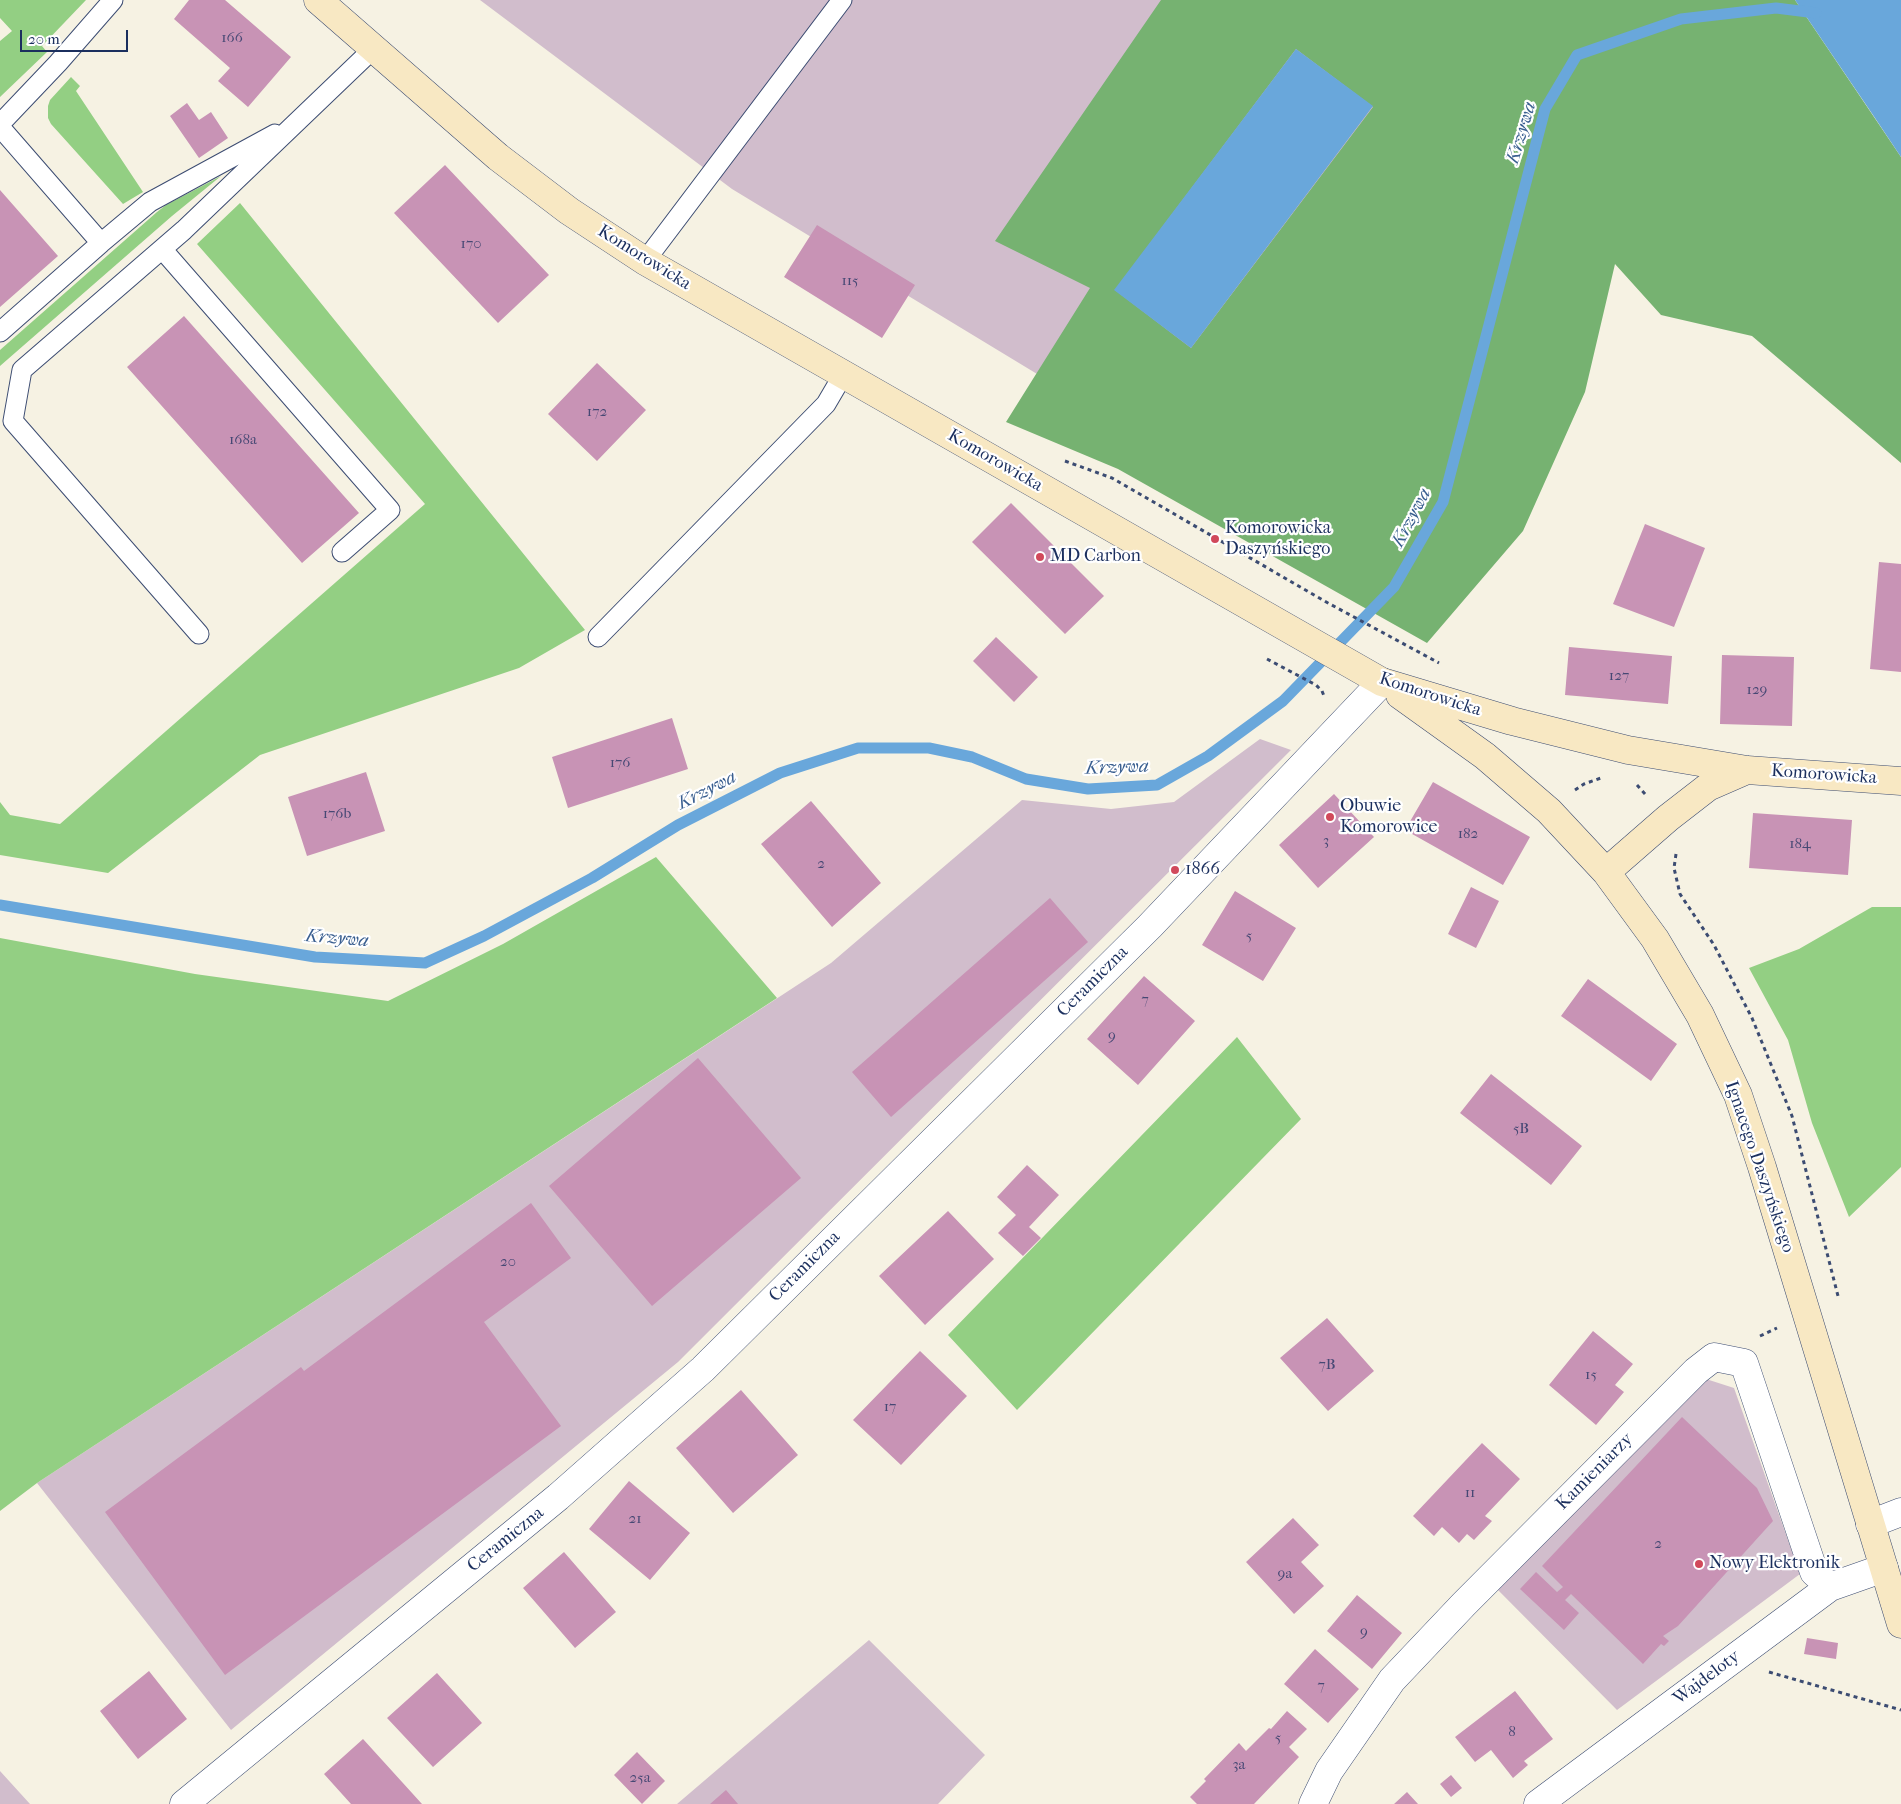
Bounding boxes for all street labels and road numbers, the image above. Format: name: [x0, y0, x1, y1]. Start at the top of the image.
street label: Komorowicka: [593, 221, 695, 295]
street label: Komorowicka: [944, 425, 1046, 497]
street label: Komorowicka: [1376, 668, 1484, 722]
street label: Komorowicka: [1770, 761, 1878, 789]
street label: Ceramiczna: [1053, 942, 1133, 1022]
street label: Ignacego Daszyńskiego: [1719, 1078, 1799, 1256]
street label: Ceramiczna: [765, 1227, 845, 1307]
street label: Kamieniarzy: [1552, 1429, 1638, 1515]
street label: Ceramiczna: [464, 1503, 548, 1577]
street label: Wajdeloty: [1669, 1646, 1745, 1710]

